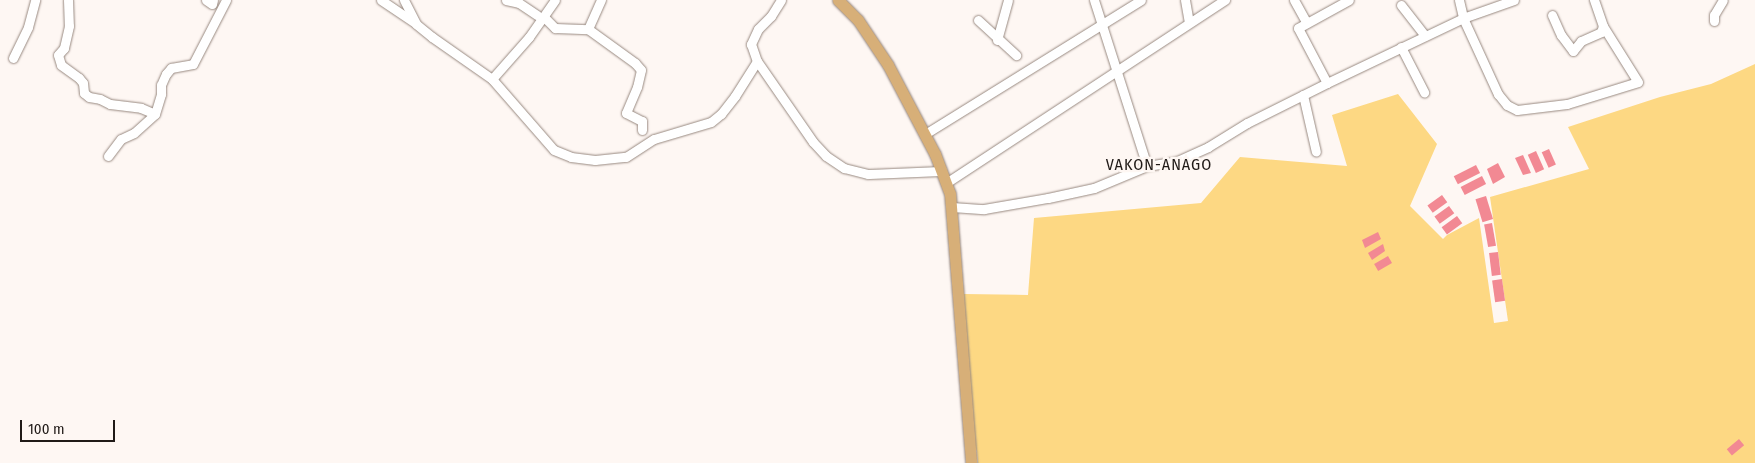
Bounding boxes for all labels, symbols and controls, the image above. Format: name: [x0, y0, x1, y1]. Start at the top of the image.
district label: VAKON-ANAGO: [1104, 155, 1214, 175]
scale bar: [22, 410, 118, 442]
text: 100 m: [28, 420, 65, 438]

